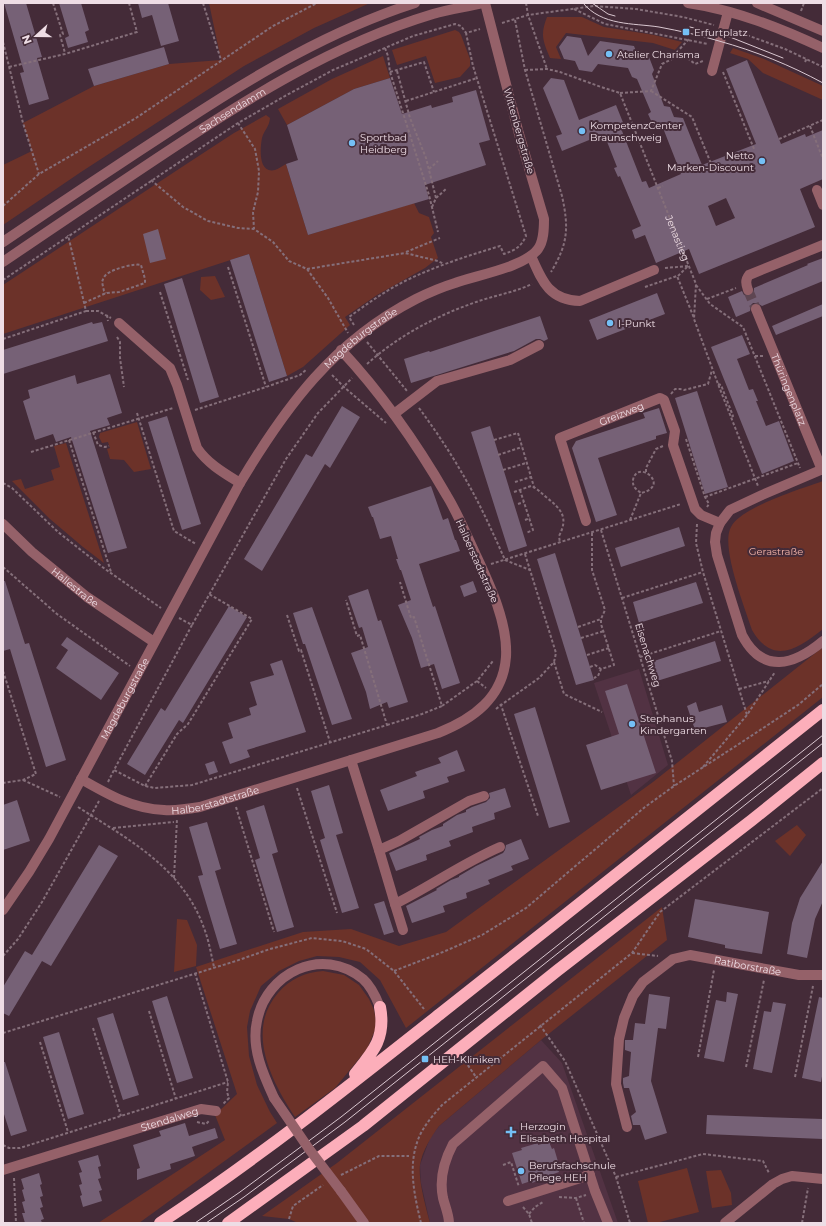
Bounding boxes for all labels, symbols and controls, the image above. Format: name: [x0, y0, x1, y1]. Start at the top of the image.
north arrow: [16, 16, 56, 56]
place label: Erfurtplatz: [694, 26, 748, 39]
marker: Erfurtplatz: [681, 27, 691, 37]
text: N: [19, 33, 35, 46]
place label: Atelier Charisma: [617, 48, 700, 61]
marker: Atelier Charisma: [604, 49, 614, 59]
street label: Sachsendamm: [196, 85, 268, 136]
street label: Wittenbergstraße: [501, 86, 537, 176]
place label: KompetenzCenter Braunschweig: [590, 119, 682, 144]
marker: KompetenzCenter Braunschweig: [577, 126, 587, 136]
place label: Sportbad Heidberg: [360, 131, 407, 156]
marker: Sportbad Heidberg: [347, 138, 357, 148]
place label: Netto Marken-Discount: [667, 149, 754, 174]
marker: Netto Marken-Discount: [757, 156, 767, 166]
street label: Jenastieg: [662, 212, 693, 263]
street label: Magdeburgstraße: [321, 304, 400, 371]
place label: I-Punkt: [618, 317, 656, 330]
marker: I-Punkt: [605, 318, 615, 328]
street label: Thüringenplatz: [768, 351, 810, 428]
street label: Greizweg: [597, 399, 646, 428]
street label: Halberstadtstraße: [453, 517, 501, 605]
park label: Gerastraße: [749, 545, 803, 558]
street label: Hallestraße: [49, 564, 101, 610]
street label: Eisenachweg: [632, 621, 664, 689]
street label: Magdeburgstraße: [97, 656, 151, 742]
place label: Stephanus Kindergarten: [640, 712, 707, 737]
marker: Stephanus Kindergarten: [627, 719, 637, 729]
street label: Halberstadtstraße: [171, 783, 260, 817]
street label: Ratiborstraße: [713, 953, 782, 978]
place label: HEH-Kliniken: [433, 1053, 500, 1066]
marker: HEH-Kliniken: [420, 1054, 430, 1064]
street label: Stendalweg: [139, 1104, 200, 1134]
place label: Herzogin Elisabeth Hospital: [520, 1120, 610, 1145]
marker: Herzogin Elisabeth Hospital: [505, 1126, 517, 1138]
place label: Berufsfachschule Pflege HEH: [529, 1159, 616, 1184]
marker: Berufsfachschule Pflege HEH: [516, 1166, 526, 1176]

